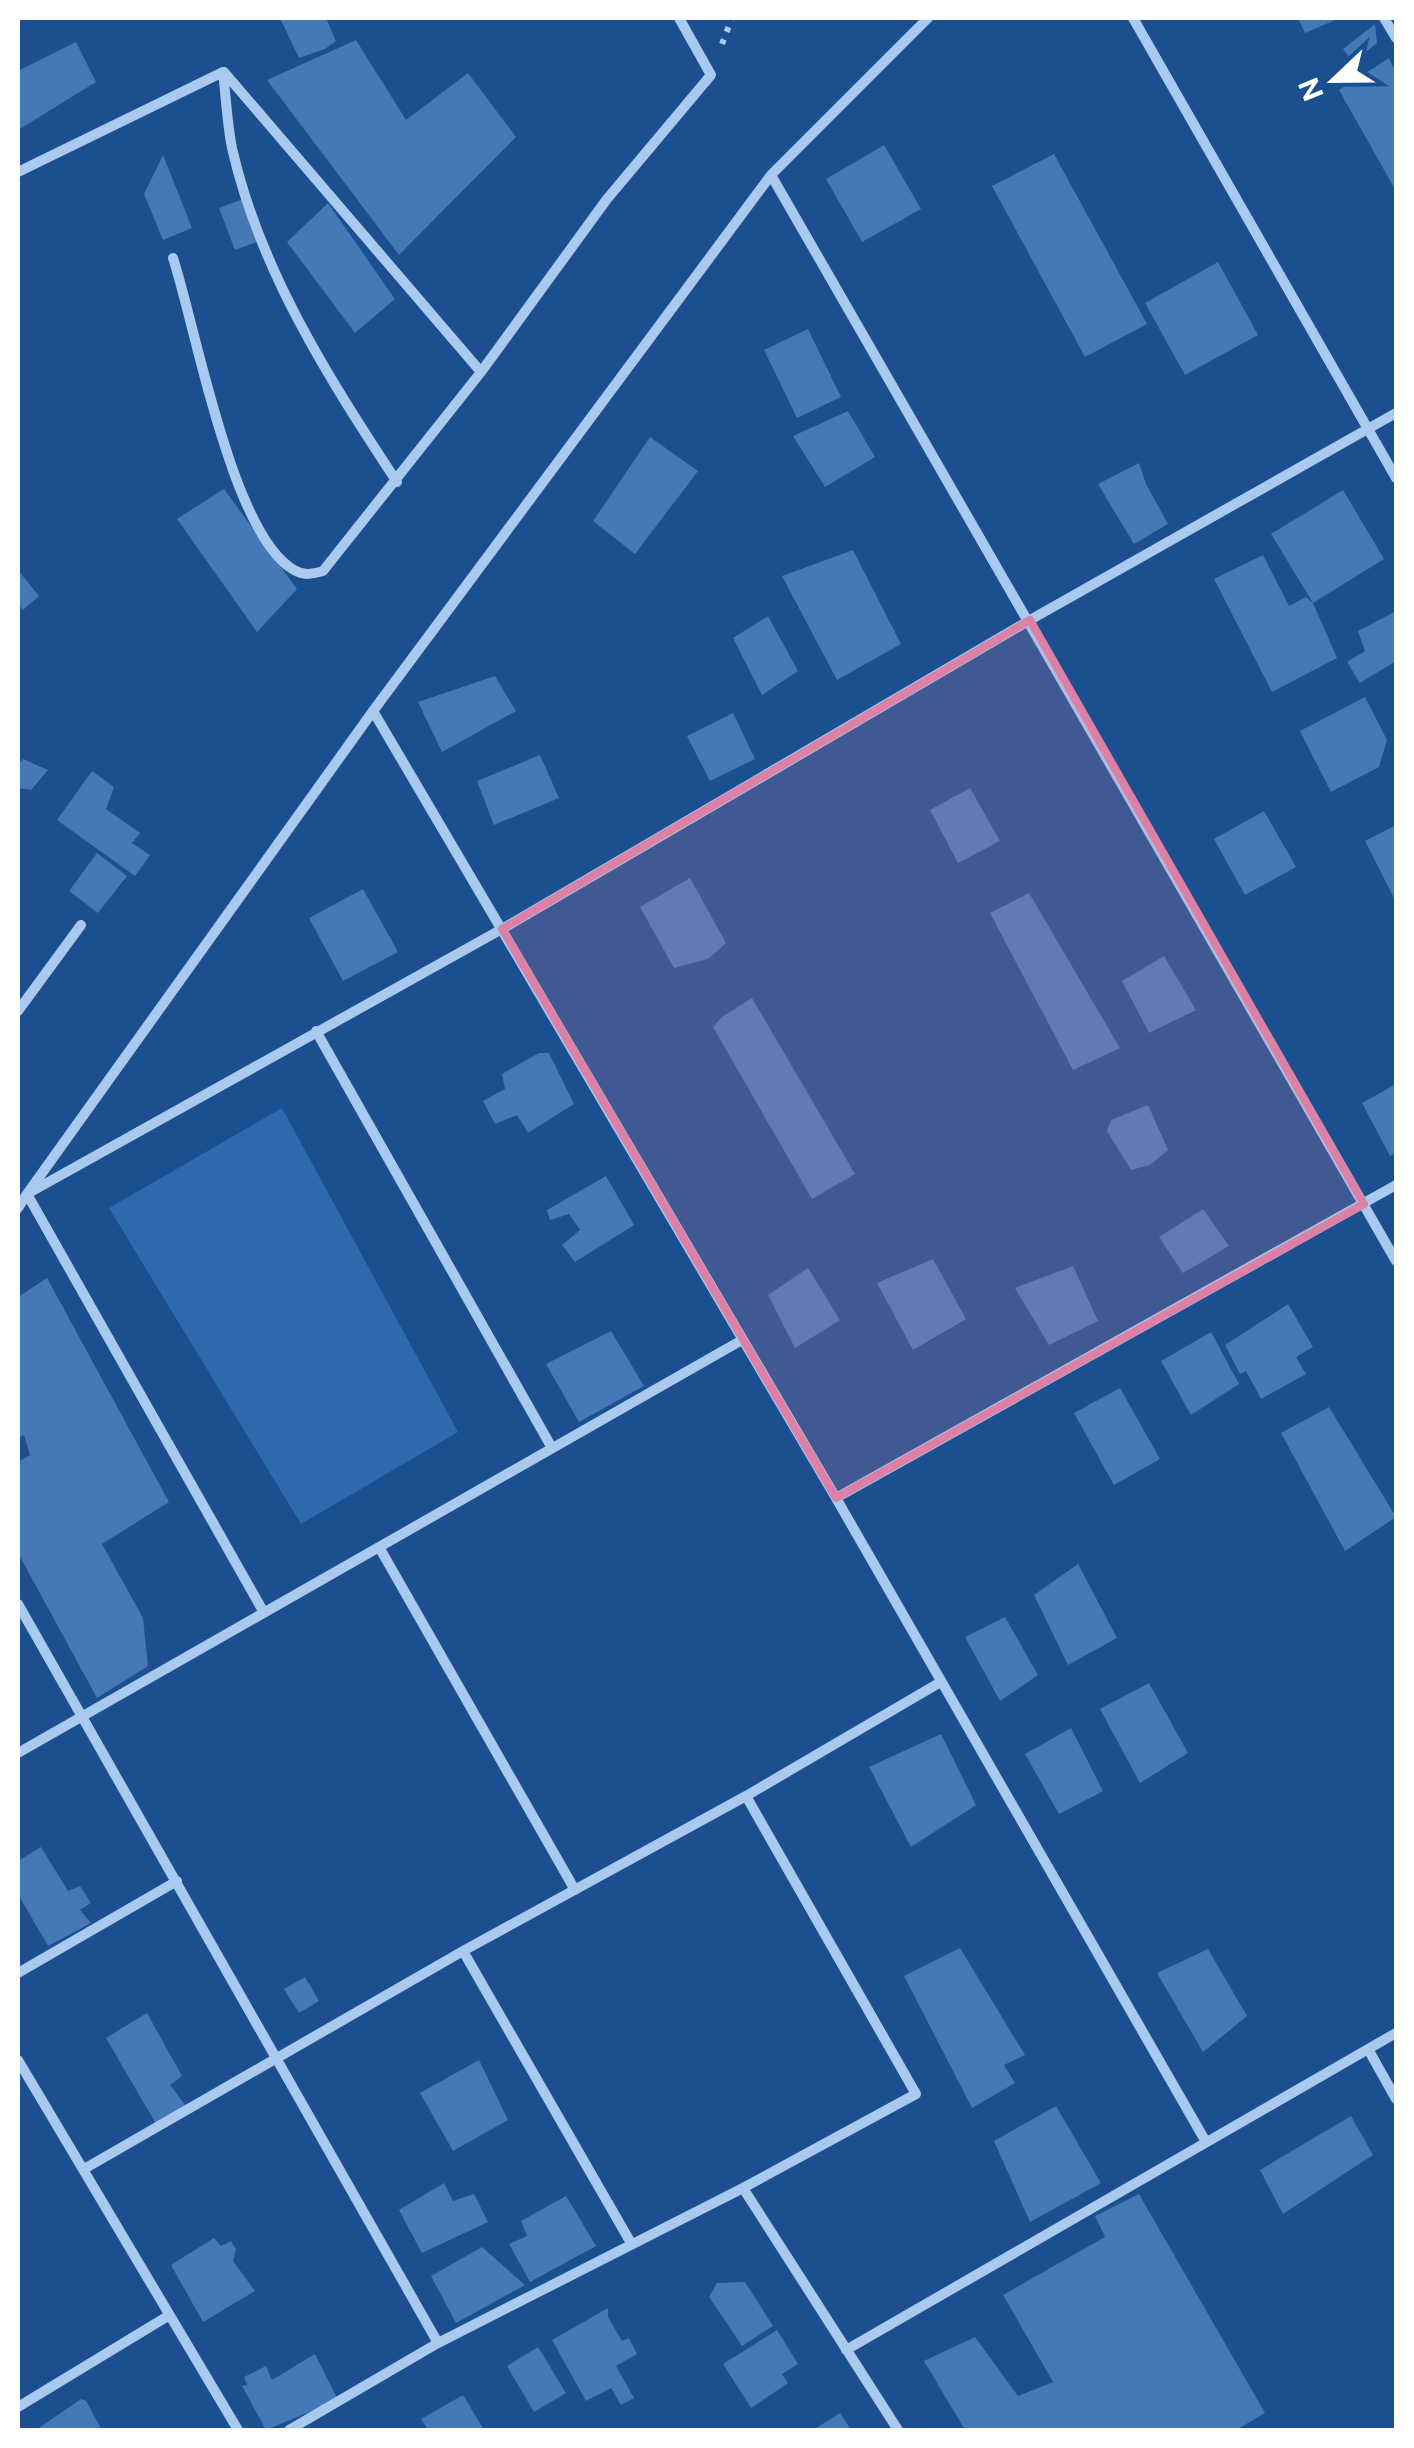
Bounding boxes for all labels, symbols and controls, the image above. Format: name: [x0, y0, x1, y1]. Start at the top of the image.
north arrow: [1284, 30, 1384, 130]
text: N: [1291, 73, 1330, 106]

